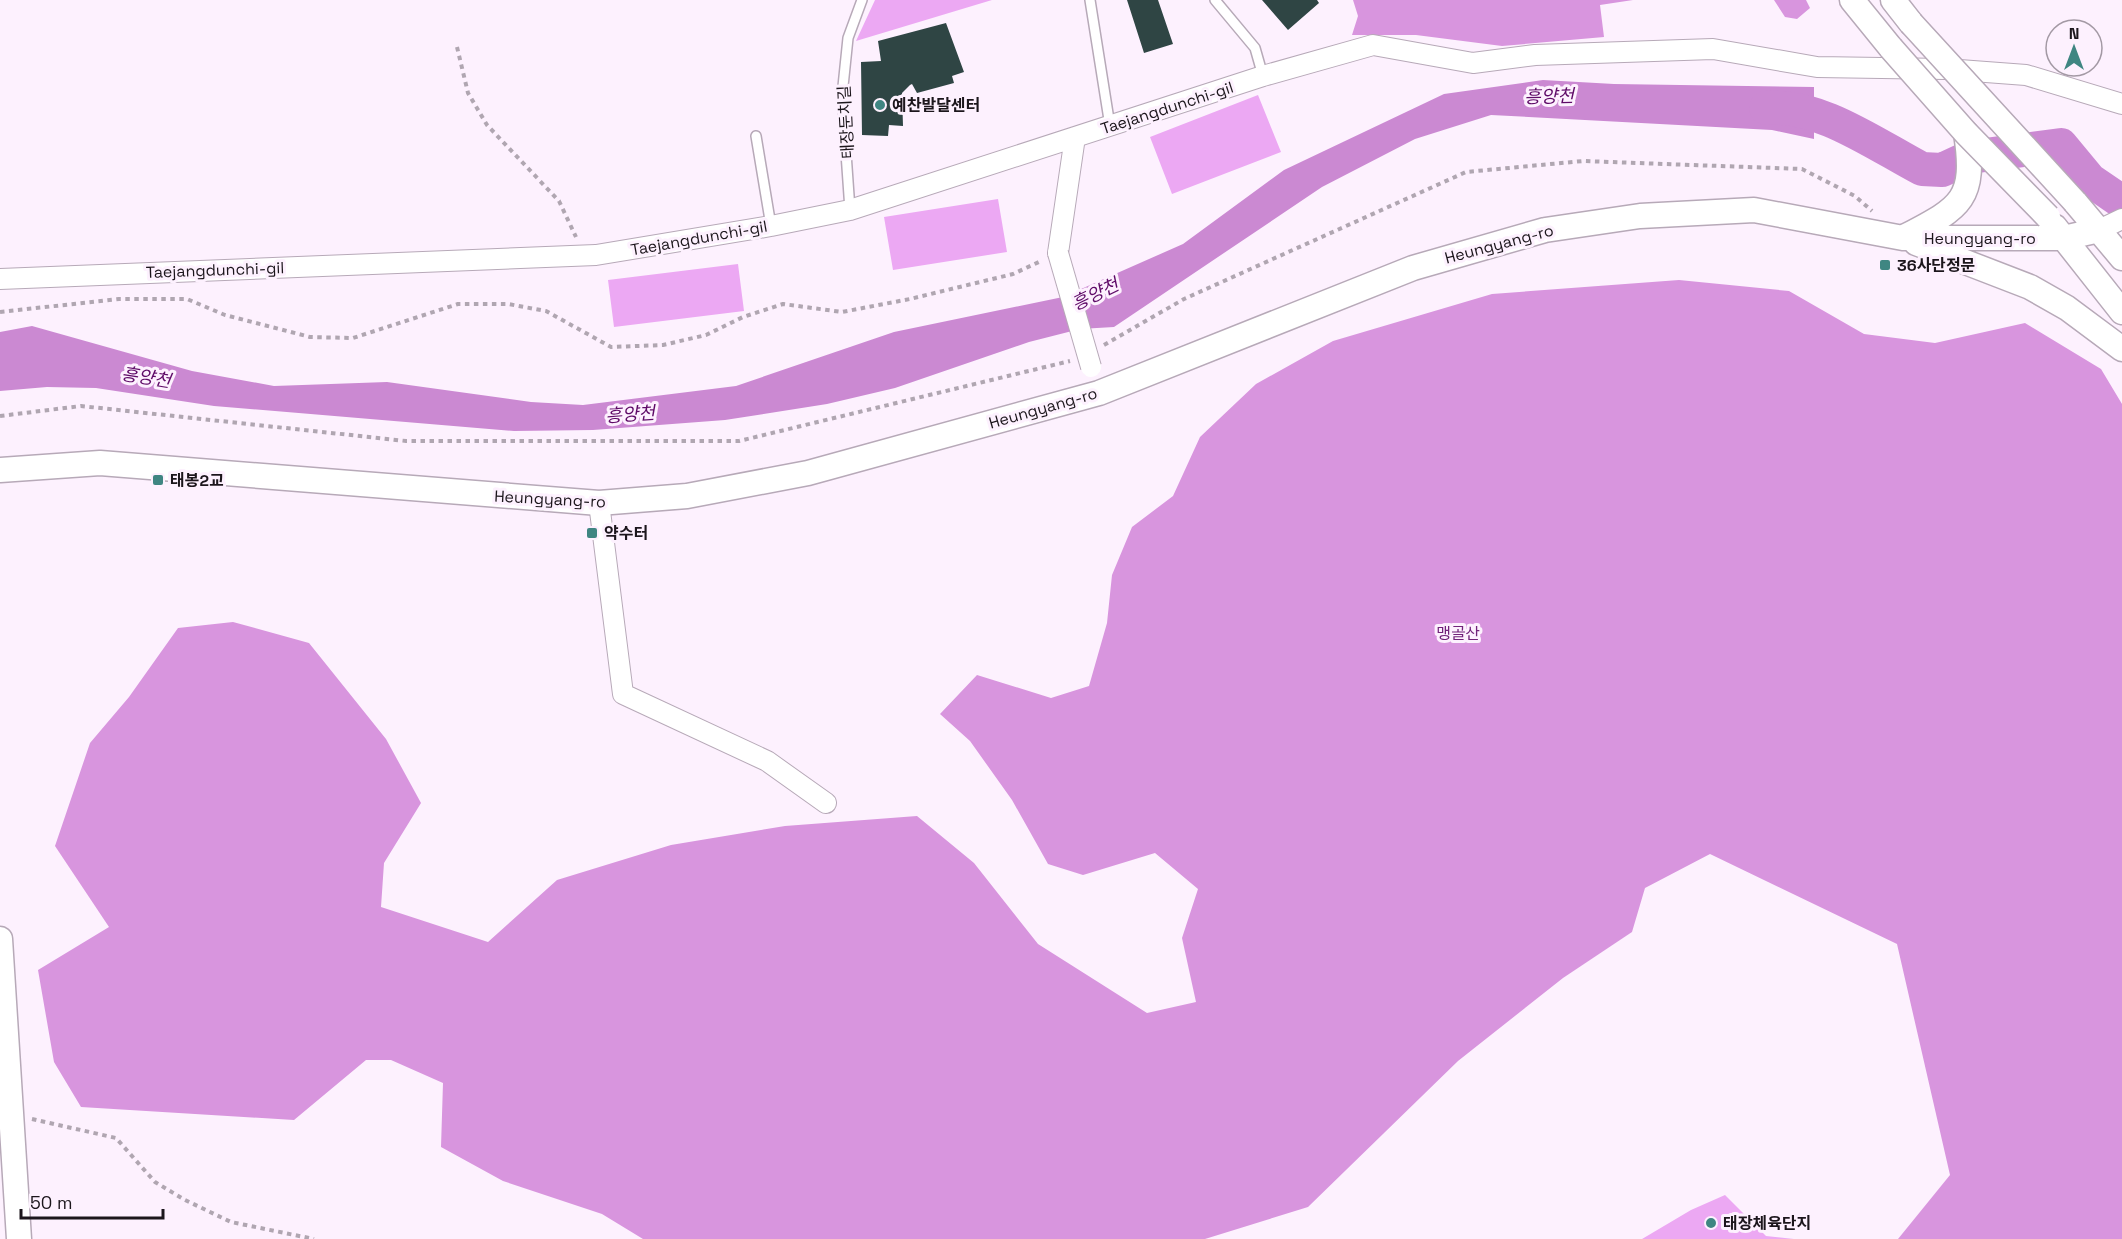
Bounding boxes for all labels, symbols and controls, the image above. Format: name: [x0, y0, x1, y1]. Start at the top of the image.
north arrow: [2044, 18, 2104, 78]
text: N: [2069, 23, 2079, 44]
street label: Taejangdunchi-gil: [1098, 77, 1236, 139]
water label: 흥양천: [1524, 84, 1576, 108]
street label: 태장둔치길: [834, 85, 858, 159]
place label: 예찬발달센터: [892, 95, 980, 116]
marker: 예찬발달센터: [873, 98, 887, 112]
street label: Taejangdunchi-gil: [629, 216, 769, 260]
street label: Heungyang-ro: [1442, 219, 1556, 269]
street label: Heungyang-ro: [1924, 228, 2036, 249]
place label: 36사단정문: [1897, 255, 1976, 276]
street label: Taejangdunchi-gil: [146, 257, 284, 283]
marker: 36사단정문: [1878, 258, 1892, 272]
water label: 흥양천: [1068, 272, 1125, 315]
water label: 흥양천: [120, 362, 175, 393]
street label: Heungyang-ro: [986, 382, 1100, 434]
water label: 흥양천: [604, 401, 658, 427]
place label: 태봉2교: [170, 470, 224, 491]
marker: 태봉2교: [151, 473, 165, 487]
street label: Heungyang-ro: [494, 486, 606, 512]
place label: 약수터: [604, 523, 648, 544]
marker: 약수터: [585, 526, 599, 540]
park label: 맹골산: [1436, 623, 1480, 644]
scale bar: [21, 1182, 164, 1220]
text: 50 m: [30, 1191, 72, 1214]
place label: 태장체육단지: [1723, 1213, 1811, 1234]
marker: 태장체육단지: [1704, 1216, 1718, 1230]

